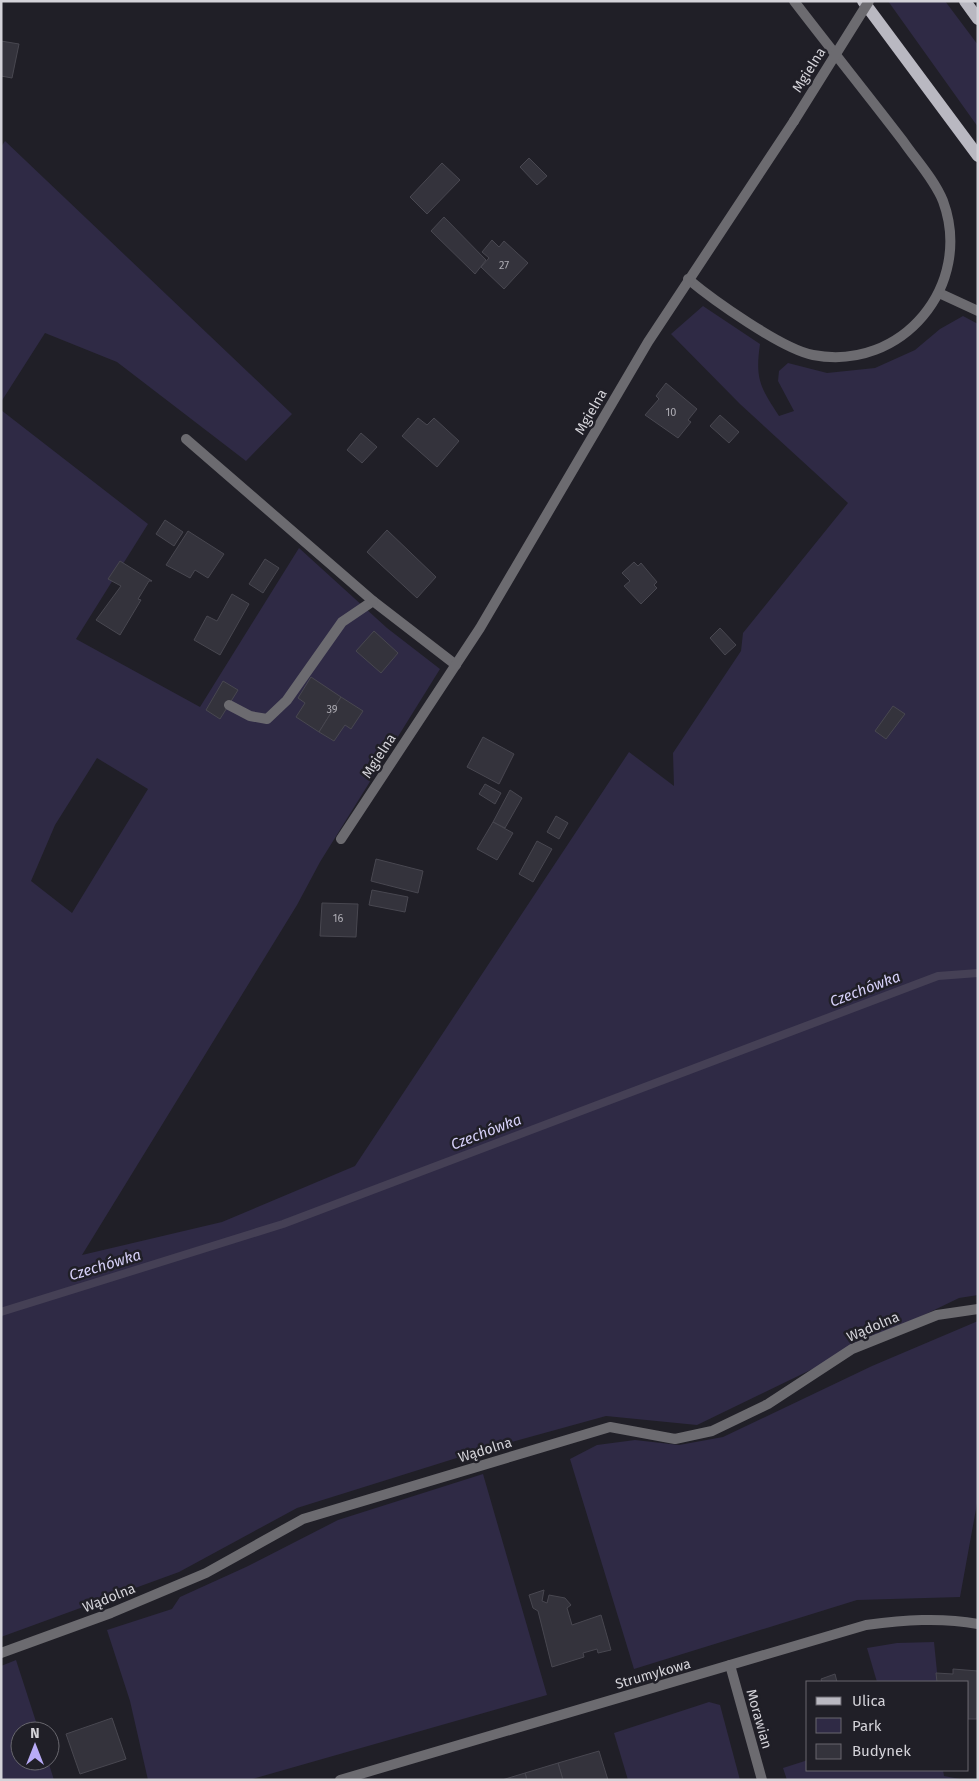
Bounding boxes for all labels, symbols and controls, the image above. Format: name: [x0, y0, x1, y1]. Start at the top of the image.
street label: Mgielna: [789, 44, 829, 96]
house number: 27: [499, 259, 509, 272]
street label: Mgielna: [571, 386, 611, 438]
house number: 10: [666, 406, 676, 419]
house number: 39: [326, 703, 338, 716]
street label: Mgielna: [358, 731, 400, 781]
house number: 16: [333, 912, 343, 925]
water label: Czechówka: [827, 967, 903, 1011]
water label: Czechówka: [448, 1110, 524, 1154]
water label: Czechówka: [67, 1246, 143, 1284]
street label: Wądolna: [844, 1308, 902, 1346]
street label: Wądolna: [456, 1434, 514, 1466]
street label: Wądolna: [80, 1580, 138, 1616]
street label: Strumykowa: [613, 1655, 693, 1693]
legend: [806, 1681, 969, 1771]
street label: Morawian: [742, 1687, 776, 1751]
text: Ulica: [852, 1692, 886, 1710]
text: Park: [852, 1717, 882, 1735]
north arrow: [10, 1721, 60, 1771]
text: N: [30, 1725, 40, 1742]
text: Budynek: [852, 1742, 911, 1760]

